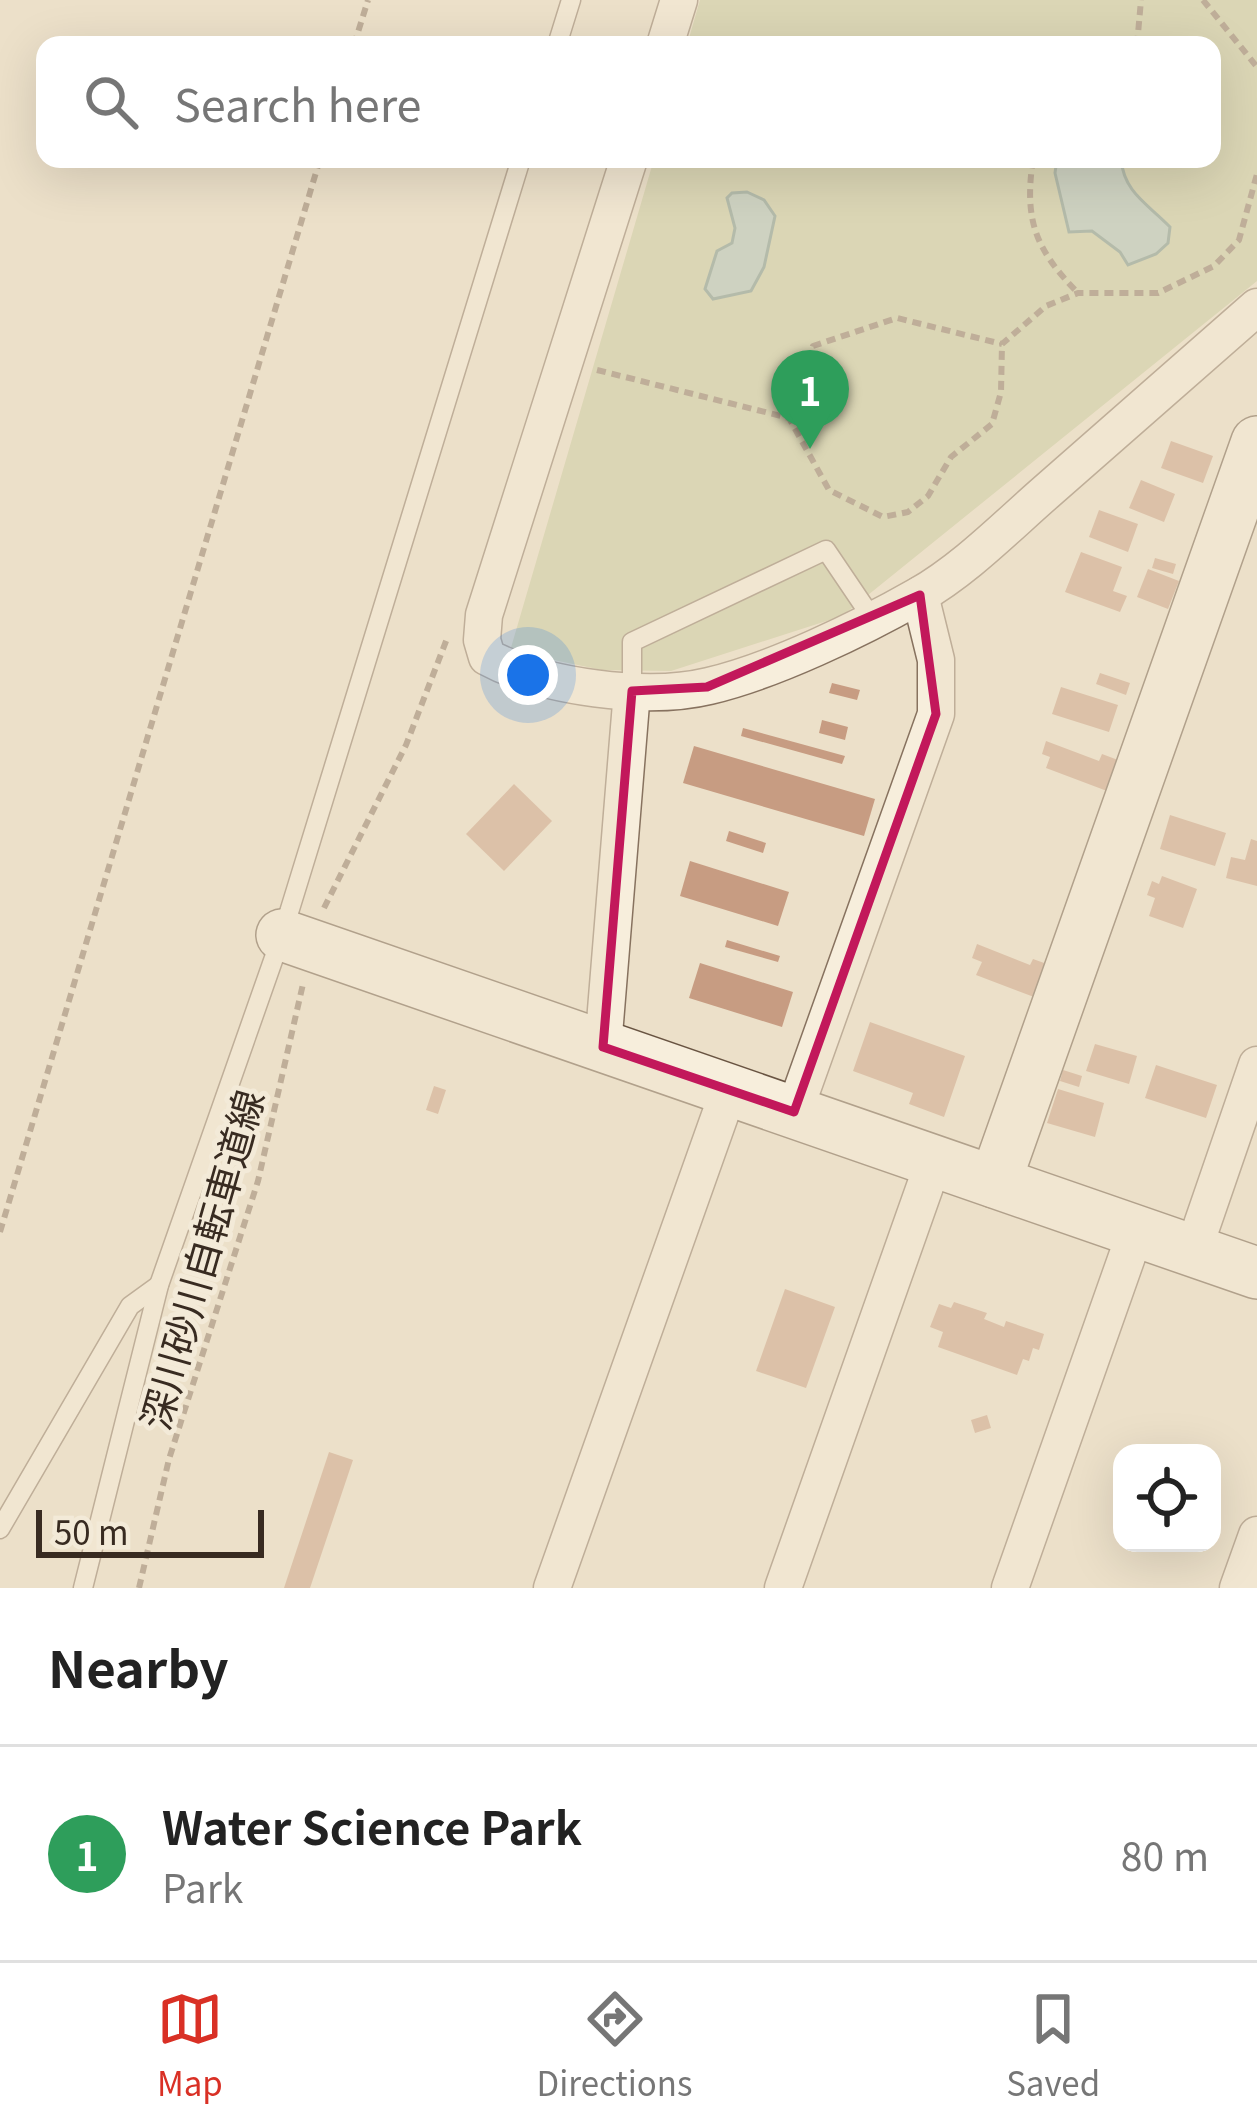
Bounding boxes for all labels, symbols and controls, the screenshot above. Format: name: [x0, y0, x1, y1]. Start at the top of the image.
search box: [36, 36, 1221, 168]
icon: search: [78, 69, 144, 135]
text: Search here: [174, 70, 421, 135]
pin: 1: [771, 350, 849, 449]
your location: [498, 645, 558, 705]
street label: 深川砂川自転車道線: [125, 1083, 275, 1435]
map controls: [1113, 1444, 1221, 1552]
button: locate: [1113, 1444, 1221, 1552]
scale bar: [36, 1504, 264, 1557]
text: 50 m: [54, 1507, 129, 1555]
text: Nearby: [48, 1629, 229, 1703]
text: Water Science Park: [162, 1793, 582, 1858]
text: 1: [75, 1826, 99, 1882]
text: 80 m: [1121, 1826, 1209, 1882]
text: Park: [162, 1858, 243, 1914]
tab: Map: [157, 1986, 223, 2106]
tab: Directions: [537, 1986, 692, 2106]
tab: Saved: [1006, 1986, 1100, 2106]

